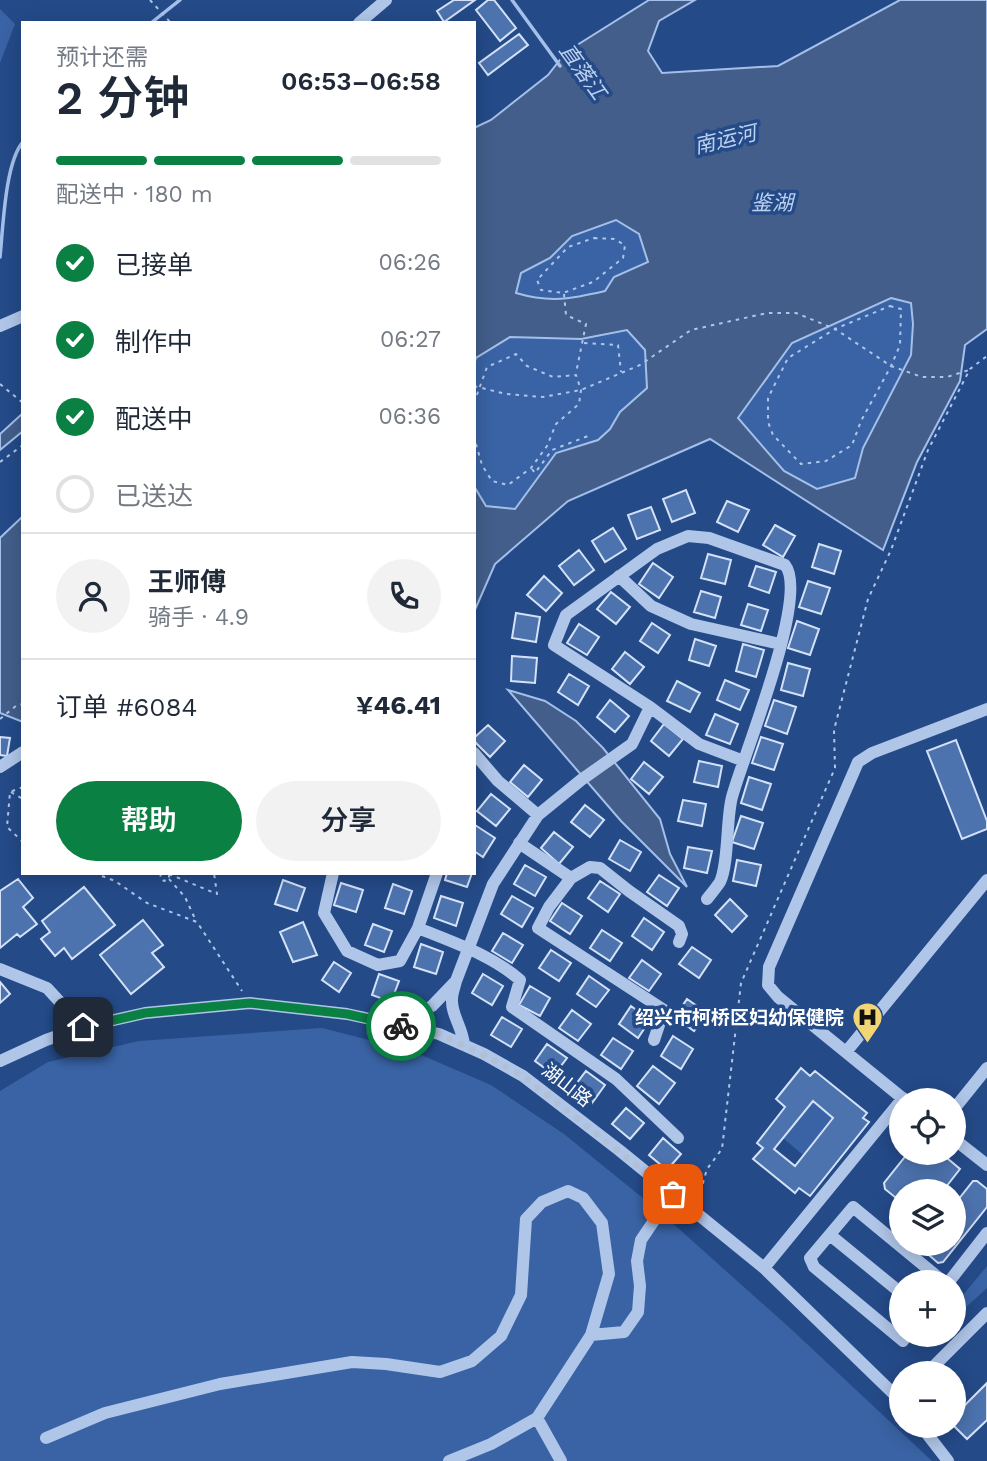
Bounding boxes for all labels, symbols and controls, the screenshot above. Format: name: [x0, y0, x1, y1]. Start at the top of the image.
water label: 直落江: [554, 38, 613, 105]
text: 预计还需: [56, 44, 148, 71]
text: 06:53–06:58: [281, 66, 441, 96]
text: 2 分钟: [56, 71, 189, 125]
water label: 南运河: [691, 119, 762, 158]
text: 配送中 · 180 m: [56, 181, 213, 208]
water label: 鉴湖: [751, 190, 796, 215]
icon: check: [56, 244, 94, 282]
text: 06:26: [379, 249, 441, 276]
text: 已接单: [115, 250, 193, 280]
icon: check: [56, 321, 94, 359]
text: 06:27: [380, 326, 441, 353]
text: 制作中: [115, 327, 193, 357]
icon: check: [56, 398, 94, 436]
text: 06:36: [379, 403, 441, 430]
text: 配送中: [115, 404, 193, 434]
text: 已送达: [115, 481, 193, 511]
button: person: [56, 559, 130, 633]
button: phone: [367, 559, 441, 633]
text: 王师傅: [148, 567, 226, 597]
text: 骑手 · 4.9: [148, 604, 249, 631]
text: ¥46.41: [356, 690, 441, 720]
text: 订单 #6084: [56, 692, 197, 722]
button: 帮助: [56, 781, 242, 861]
button: 分享: [256, 781, 441, 861]
courier: [366, 991, 436, 1061]
pin: [53, 997, 113, 1057]
hospital icon: 绍兴市柯桥区妇幼保健院: [850, 1000, 884, 1044]
place label: 绍兴市柯桥区妇幼保健院: [635, 1006, 844, 1029]
icon: bike: [382, 1007, 420, 1045]
icon: home: [64, 1008, 102, 1046]
street label: 湖山路: [537, 1058, 597, 1112]
map controls: [889, 1088, 966, 1438]
button: locate: [889, 1088, 966, 1165]
pin: [643, 1164, 703, 1224]
icon: bag: [654, 1175, 692, 1213]
button: layers: [889, 1179, 966, 1256]
button: +: [889, 1270, 966, 1347]
button: −: [889, 1361, 966, 1438]

